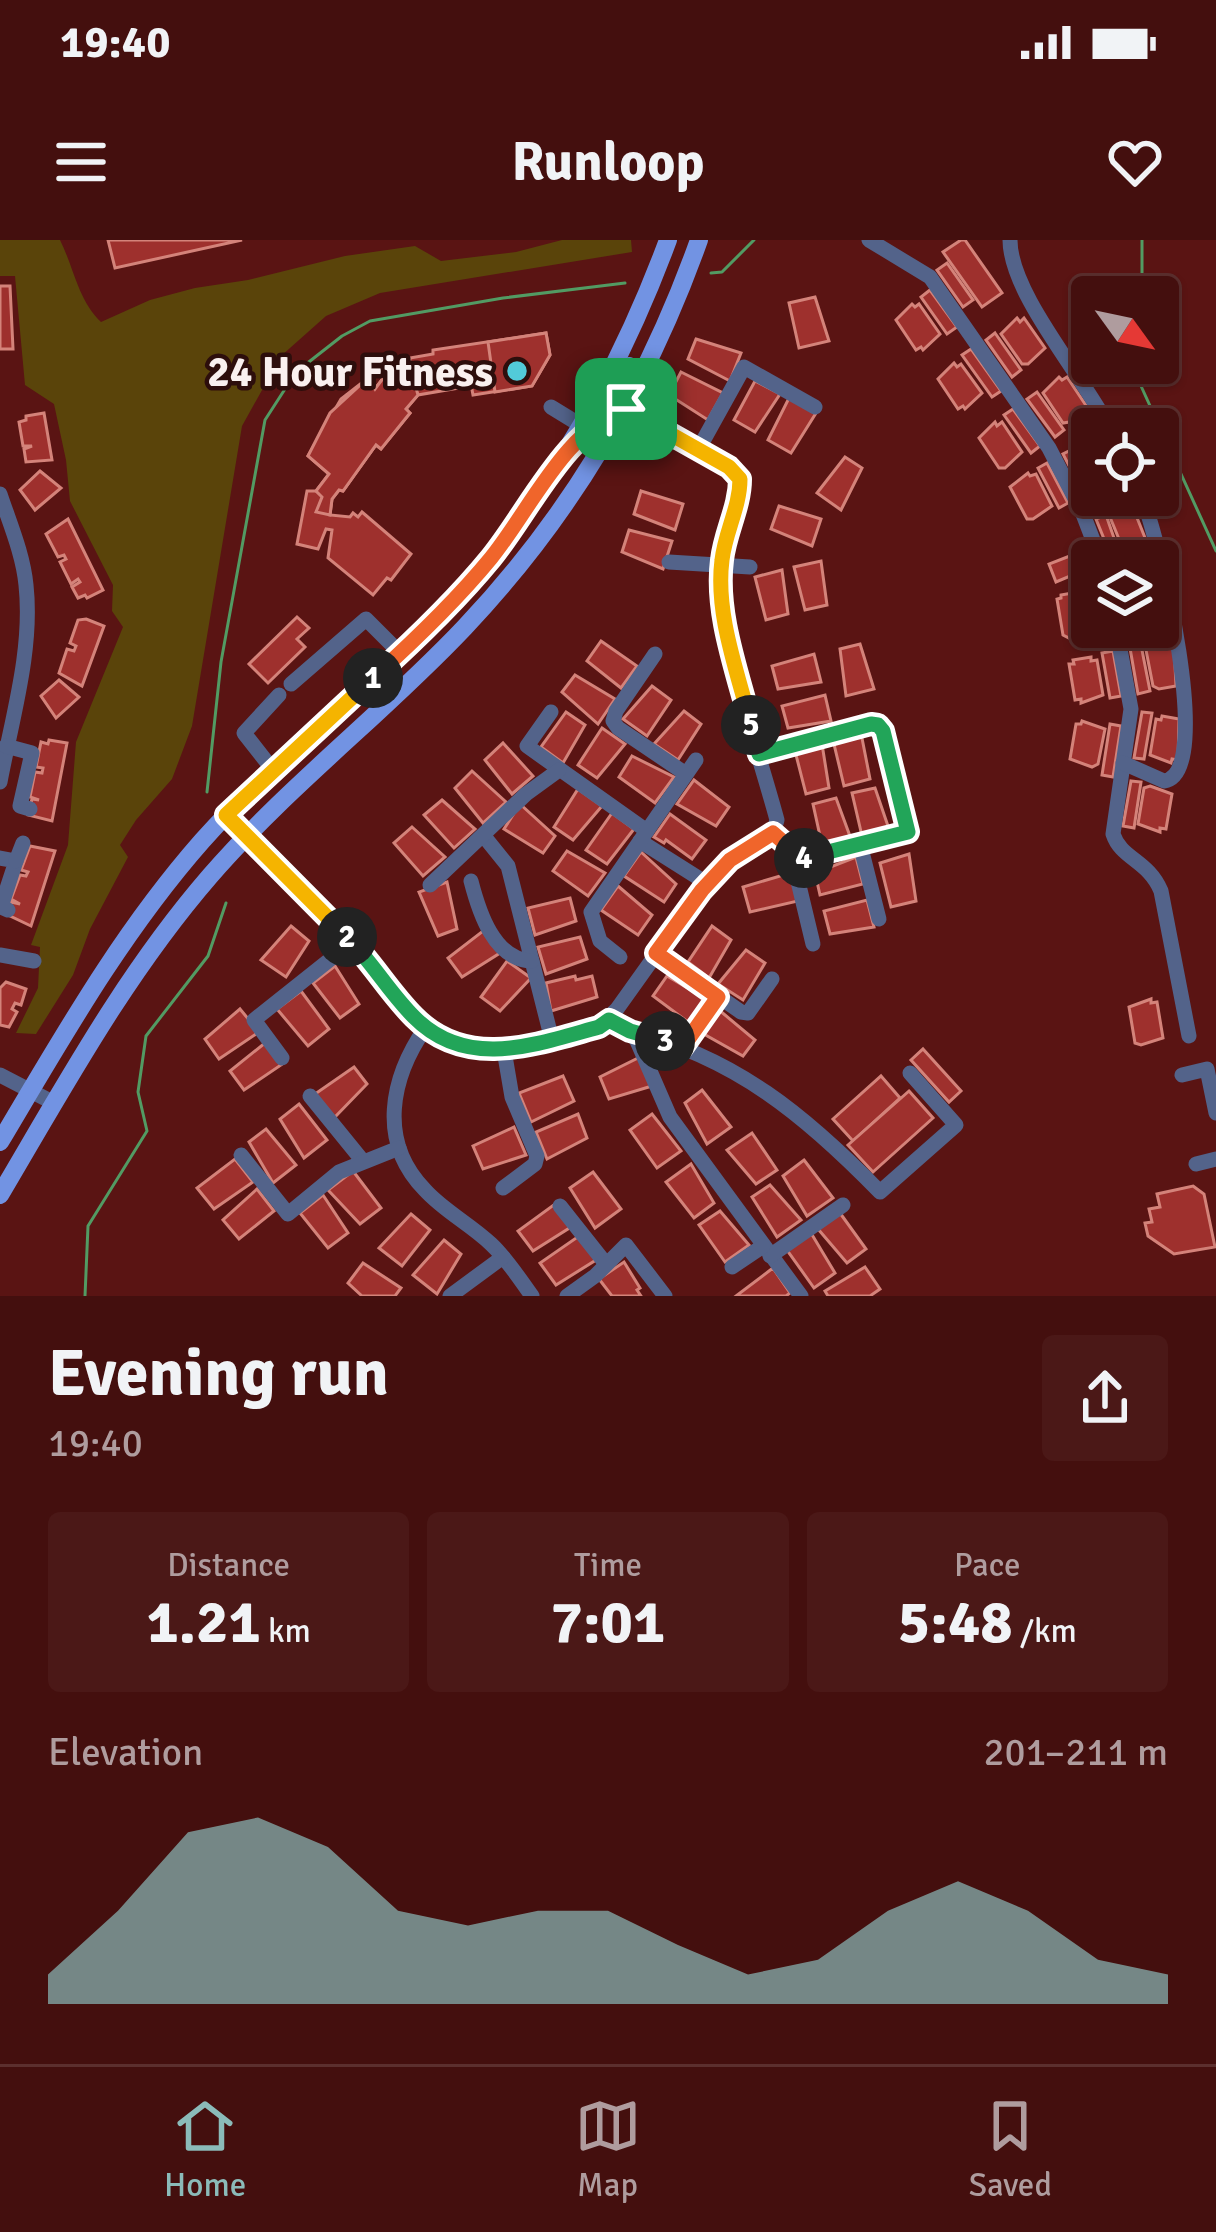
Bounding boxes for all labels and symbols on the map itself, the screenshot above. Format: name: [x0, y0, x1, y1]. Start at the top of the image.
north arrow: [1071, 276, 1179, 384]
place label: 24 Hour Fitness: [207, 347, 493, 398]
marker: 24 Hour Fitness: [504, 358, 530, 384]
pin: [575, 358, 677, 460]
pin: 1: [343, 648, 403, 708]
pin: 5: [721, 695, 781, 755]
pin: 4: [774, 828, 834, 888]
pin: 2: [317, 907, 377, 967]
pin: 3: [635, 1011, 695, 1071]

